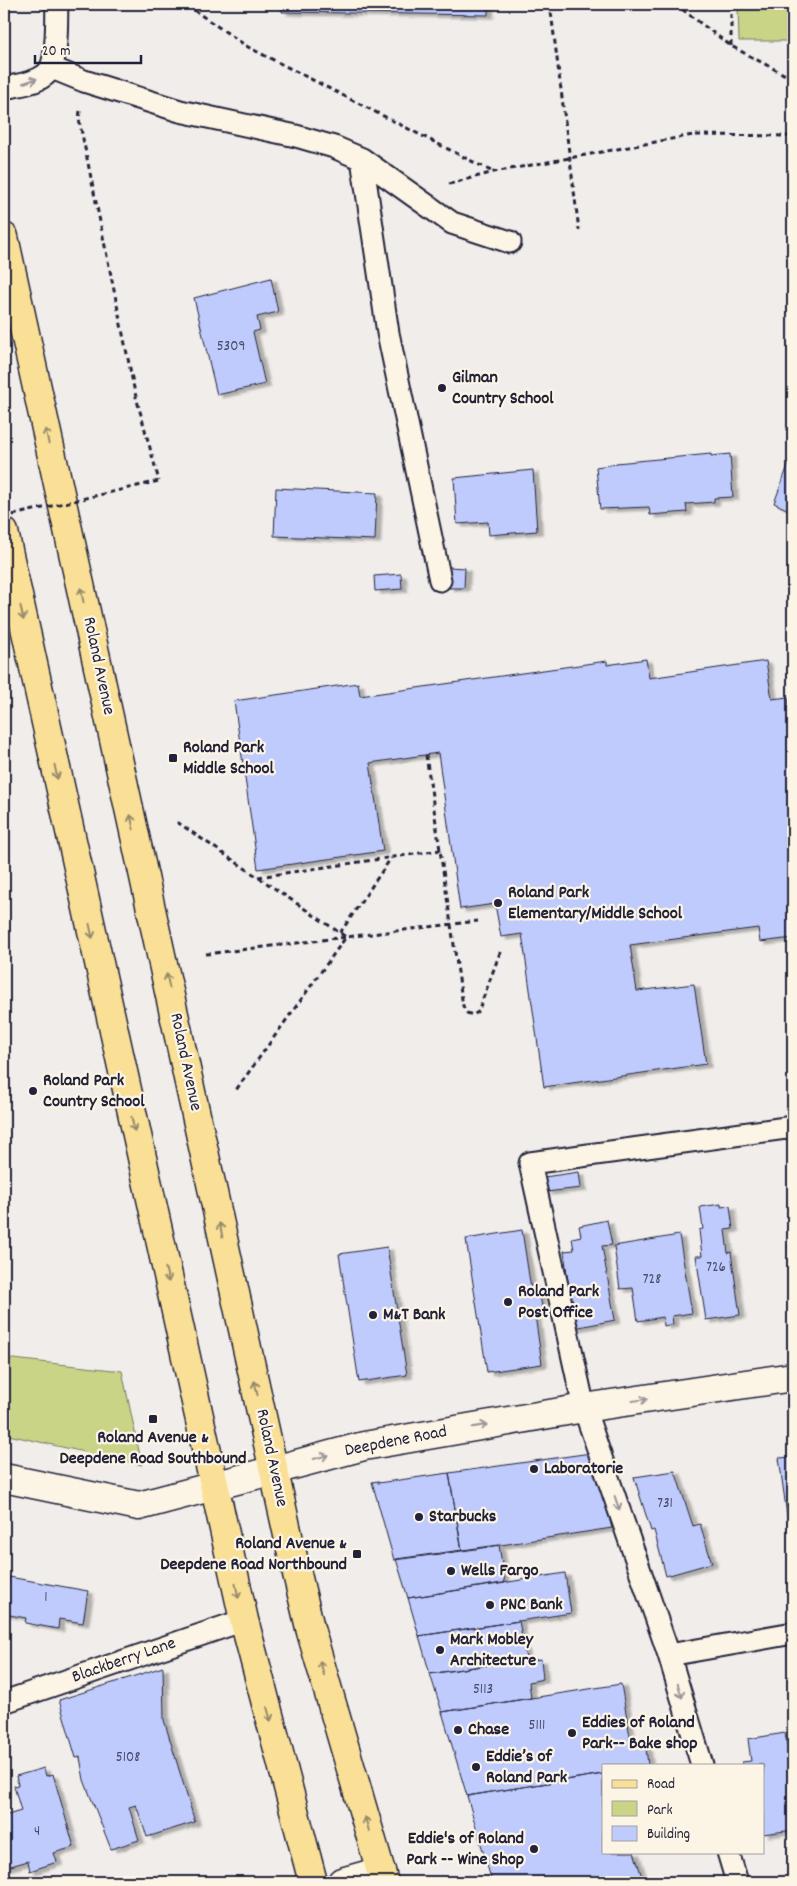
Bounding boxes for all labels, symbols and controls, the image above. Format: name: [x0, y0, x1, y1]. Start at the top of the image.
scale bar: [35, 32, 141, 64]
text: 20 m: [42, 41, 70, 63]
one-way arrow: [21, 76, 37, 86]
house number: 5309: [217, 336, 245, 358]
place label: Gilman Country School: [452, 366, 554, 412]
marker: Gilman Country School: [436, 382, 448, 394]
one-way arrow: [42, 429, 51, 445]
one-way arrow: [77, 587, 86, 603]
one-way arrow: [18, 605, 27, 621]
street label: Roland Avenue: [75, 615, 121, 717]
place label: Roland Park Middle School: [183, 736, 274, 782]
marker: Roland Park Middle School: [167, 752, 179, 764]
one-way arrow: [52, 764, 62, 780]
one-way arrow: [127, 815, 136, 831]
place label: Roland Park Elementary/Middle School: [508, 881, 683, 927]
marker: Roland Park Elementary/Middle School: [492, 897, 504, 909]
one-way arrow: [87, 922, 96, 938]
one-way arrow: [163, 973, 172, 989]
street label: Roland Avenue: [162, 1011, 208, 1113]
place label: Roland Park Country School: [43, 1069, 145, 1115]
marker: Roland Park Country School: [27, 1085, 39, 1097]
one-way arrow: [129, 1115, 138, 1131]
one-way arrow: [216, 1222, 225, 1238]
house number: 726: [706, 1257, 726, 1279]
one-way arrow: [163, 1267, 172, 1283]
house number: 728: [643, 1269, 661, 1291]
place label: Roland Park Post Office: [518, 1280, 600, 1326]
marker: Roland Park Post Office: [502, 1296, 514, 1308]
place label: M&T Bank: [383, 1303, 446, 1328]
marker: M&T Bank: [367, 1309, 379, 1321]
one-way arrow: [251, 1381, 260, 1397]
one-way arrow: [632, 1394, 648, 1404]
street label: Roland Avenue: [248, 1407, 294, 1509]
marker: Roland Avenue & Deepdene Road Southbound: [147, 1413, 159, 1425]
street label: Deepdene Road: [343, 1420, 449, 1464]
one-way arrow: [472, 1420, 488, 1430]
place label: Roland Avenue & Deepdene Road Southbound: [60, 1426, 246, 1472]
one-way arrow: [312, 1452, 328, 1462]
place label: Laboratorie: [544, 1457, 623, 1482]
marker: Laboratorie: [528, 1463, 540, 1475]
house number: 731: [657, 1493, 673, 1515]
one-way arrow: [613, 1495, 622, 1511]
place label: Starbucks: [429, 1505, 497, 1530]
marker: Starbucks: [413, 1511, 425, 1523]
place label: Roland Avenue & Deepdene Road Northbound: [160, 1532, 347, 1578]
marker: Roland Avenue & Deepdene Road Northbound: [351, 1548, 363, 1560]
place label: Wells Fargo: [461, 1559, 539, 1584]
marker: Wells Fargo: [445, 1565, 457, 1577]
one-way arrow: [233, 1583, 242, 1599]
house number: 1: [44, 1587, 48, 1609]
place label: PNC Bank: [500, 1593, 563, 1618]
marker: PNC Bank: [484, 1599, 496, 1611]
place label: Mark Mobley Architecture: [450, 1628, 536, 1674]
street label: Blackberry Lane: [69, 1632, 179, 1690]
marker: Mark Mobley Architecture: [434, 1644, 446, 1656]
one-way arrow: [317, 1661, 326, 1677]
house number: 5113: [473, 1679, 493, 1701]
one-way arrow: [675, 1682, 685, 1698]
one-way arrow: [264, 1705, 274, 1721]
place label: Eddies of Roland Park-- Bake shop: [582, 1711, 698, 1757]
house number: 5111: [529, 1715, 545, 1737]
place label: Chase: [468, 1718, 509, 1743]
marker: Chase: [452, 1724, 464, 1736]
marker: Eddies of Roland Park-- Bake shop: [566, 1727, 578, 1739]
place label: Eddie’s of Roland Park: [486, 1745, 568, 1791]
house number: 5108: [116, 1747, 140, 1769]
marker: Eddie’s of Roland Park: [470, 1761, 482, 1773]
legend: [602, 1764, 764, 1854]
text: Road: [647, 1774, 675, 1796]
text: Park: [647, 1800, 673, 1822]
one-way arrow: [362, 1817, 371, 1833]
house number: 4: [34, 1821, 40, 1843]
text: Building: [647, 1824, 690, 1846]
place label: Eddie's of Roland Park -- Wine Shop: [406, 1827, 524, 1873]
marker: Eddie's of Roland Park -- Wine Shop: [528, 1843, 540, 1855]

